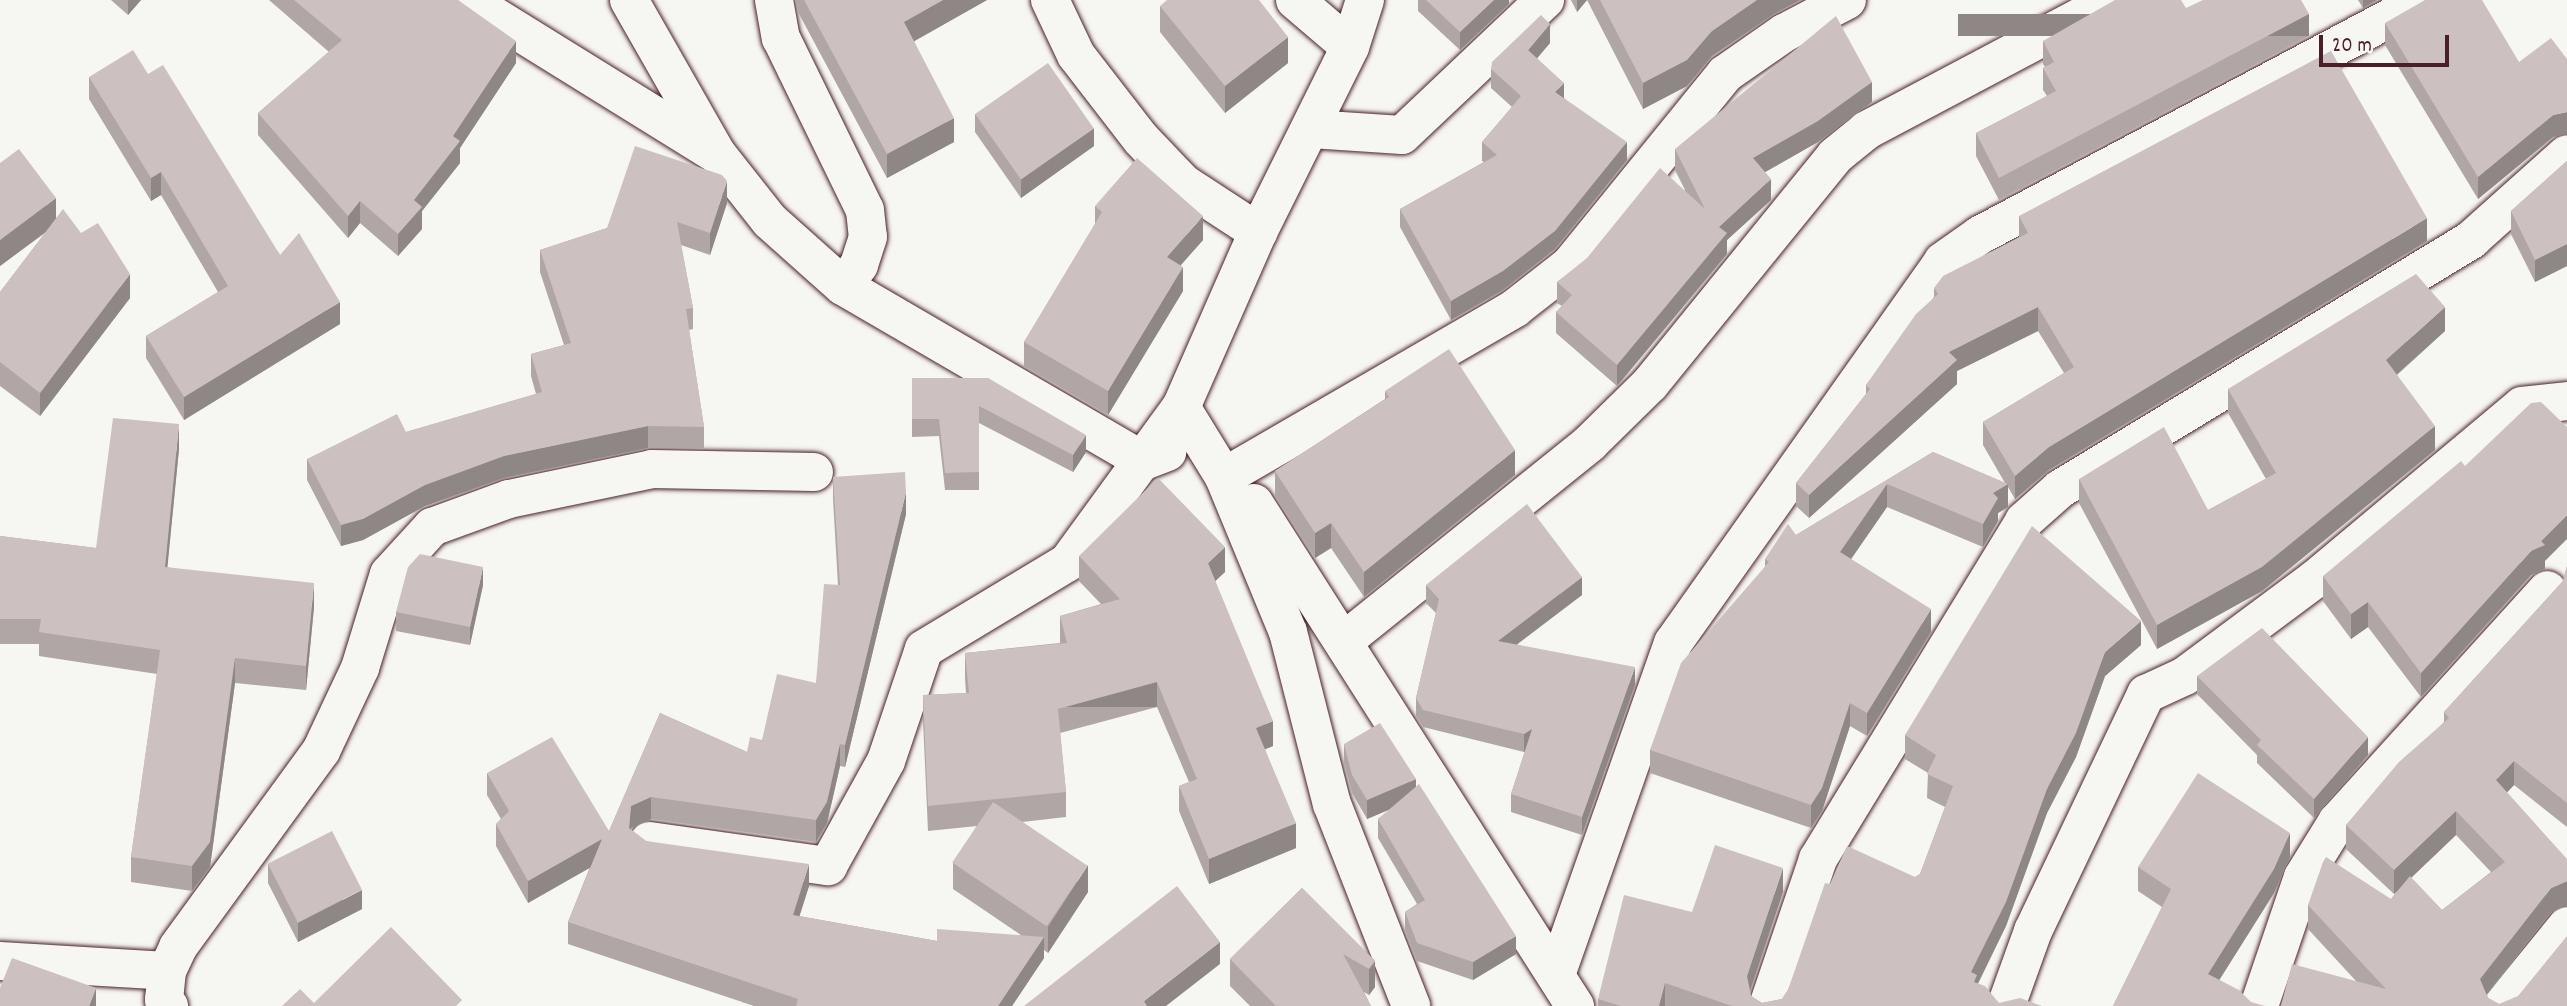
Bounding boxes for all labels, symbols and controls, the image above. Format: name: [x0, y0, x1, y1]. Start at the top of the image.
scale bar: [2322, 21, 2452, 65]
text: 20 m: [2332, 32, 2372, 62]

